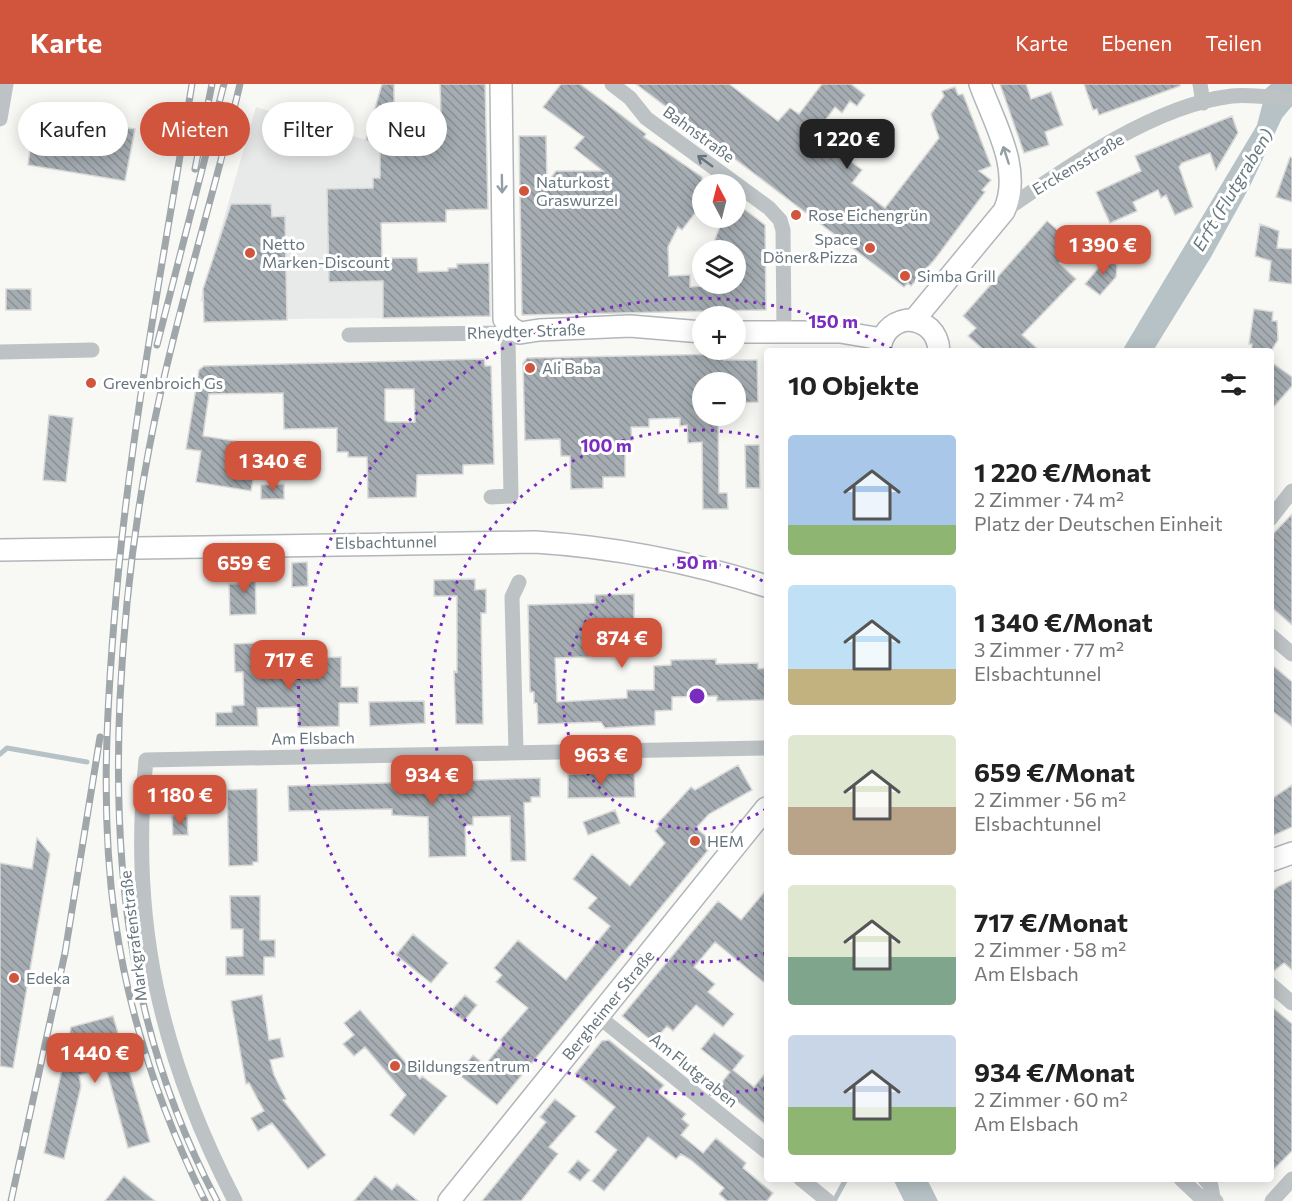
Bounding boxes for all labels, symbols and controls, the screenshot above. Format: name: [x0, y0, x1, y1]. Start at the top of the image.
text: Karte: [30, 25, 102, 59]
text: Karte: [1015, 30, 1068, 55]
text: Ebenen: [1101, 30, 1172, 55]
text: Teilen: [1205, 30, 1262, 55]
street label: Bahnstraße: [660, 101, 739, 166]
chip: Kaufen: [18, 102, 128, 156]
chip: Mieten: [140, 102, 250, 156]
chip: Filter: [262, 102, 354, 156]
chip: Neu: [366, 102, 447, 156]
pin: 1 220 €: [792, 119, 902, 170]
water label: Erft (Flutgraben): [1187, 124, 1277, 255]
text: 1 220 €: [814, 126, 880, 150]
street label: Erckensstraße: [1029, 129, 1127, 198]
one-way arrow: [999, 146, 1010, 165]
one-way arrow: [697, 154, 713, 167]
place label: Naturkost Graswurzel: [536, 172, 618, 209]
one-way arrow: [497, 174, 508, 194]
north arrow: [692, 174, 746, 228]
map controls: [692, 174, 746, 426]
marker: Naturkost Graswurzel: [517, 184, 531, 198]
place label: Rose Eichengrün: [808, 205, 928, 224]
marker: Rose Eichengrün: [789, 208, 803, 222]
pin: 1 390 €: [1048, 225, 1158, 276]
place label: Space Döner&Pizza: [763, 229, 858, 266]
text: 1 390 €: [1069, 232, 1137, 256]
place label: Netto Marken-Discount: [262, 234, 390, 271]
button: layers: [692, 240, 746, 294]
marker: Space Döner&Pizza: [863, 241, 877, 255]
marker: Netto Marken-Discount: [243, 246, 257, 260]
place label: Simba Grill: [917, 266, 996, 285]
marker: Simba Grill: [898, 269, 912, 283]
button: +: [692, 306, 746, 360]
text: 150 m: [808, 310, 858, 332]
street label: Rheydter Straße: [467, 319, 585, 342]
place label: Ali Baba: [542, 358, 601, 377]
marker: Ali Baba: [523, 361, 537, 375]
icon: filters: [1217, 368, 1250, 401]
text: 10 Objekte: [788, 369, 919, 400]
button: −: [692, 372, 746, 426]
place label: Grevenbroich Gs: [103, 373, 223, 392]
marker: Grevenbroich Gs: [84, 376, 98, 390]
text: 100 m: [580, 434, 632, 456]
pin: 1 340 €: [218, 441, 328, 492]
text: 1 340 €: [239, 448, 307, 472]
text: 1 220 €/Monat: [974, 456, 1151, 487]
icon: home: [836, 459, 908, 531]
text: 2 Zimmer · 74 m²: [974, 487, 1124, 511]
text: Platz der Deutschen Einheit: [974, 511, 1223, 535]
street label: Elsbachtunnel: [335, 531, 437, 552]
pin: 659 €: [202, 543, 286, 594]
text: 659 €: [217, 550, 271, 574]
text: 50 m: [676, 551, 718, 573]
text: 1 340 €/Monat: [974, 606, 1153, 637]
icon: home: [836, 609, 908, 681]
pin: 874 €: [580, 618, 664, 669]
text: 874 €: [596, 625, 648, 649]
text: 3 Zimmer · 77 m²: [974, 637, 1124, 661]
pin: 717 €: [247, 640, 331, 691]
text: 717 €: [265, 647, 313, 671]
text: Elsbachtunnel: [974, 661, 1102, 685]
centre of rings: [687, 686, 707, 706]
street label: Am Elsbach: [271, 727, 355, 748]
pin: 963 €: [559, 735, 643, 786]
text: 963 €: [574, 742, 628, 766]
pin: 934 €: [390, 755, 474, 806]
text: 659 €/Monat: [974, 756, 1135, 787]
icon: home: [836, 759, 908, 831]
text: 934 €: [405, 762, 459, 786]
pin: 1 180 €: [125, 775, 235, 826]
text: 1 180 €: [147, 782, 213, 806]
text: 2 Zimmer · 56 m²: [974, 787, 1126, 811]
text: Elsbachtunnel: [974, 811, 1102, 835]
place label: HEM: [707, 831, 744, 850]
marker: HEM: [688, 834, 702, 848]
street label: Markgrafenstraße: [115, 869, 150, 1003]
text: 717 €/Monat: [974, 906, 1128, 937]
icon: home: [836, 909, 908, 981]
text: 2 Zimmer · 58 m²: [974, 937, 1126, 961]
street label: Bergheimer Straße: [557, 946, 658, 1063]
text: Am Elsbach: [974, 961, 1079, 985]
place label: Edeka: [26, 968, 70, 987]
marker: Edeka: [7, 971, 21, 985]
street label: Am Flutgraben: [647, 1029, 742, 1111]
pin: 1 440 €: [40, 1033, 150, 1084]
text: 1 440 €: [61, 1040, 129, 1064]
place label: Bildungszentrum: [407, 1056, 530, 1075]
text: 934 €/Monat: [974, 1056, 1135, 1087]
marker: Bildungszentrum: [388, 1059, 402, 1073]
icon: home: [836, 1059, 908, 1131]
text: 2 Zimmer · 60 m²: [974, 1087, 1128, 1111]
text: Am Elsbach: [974, 1111, 1079, 1135]

